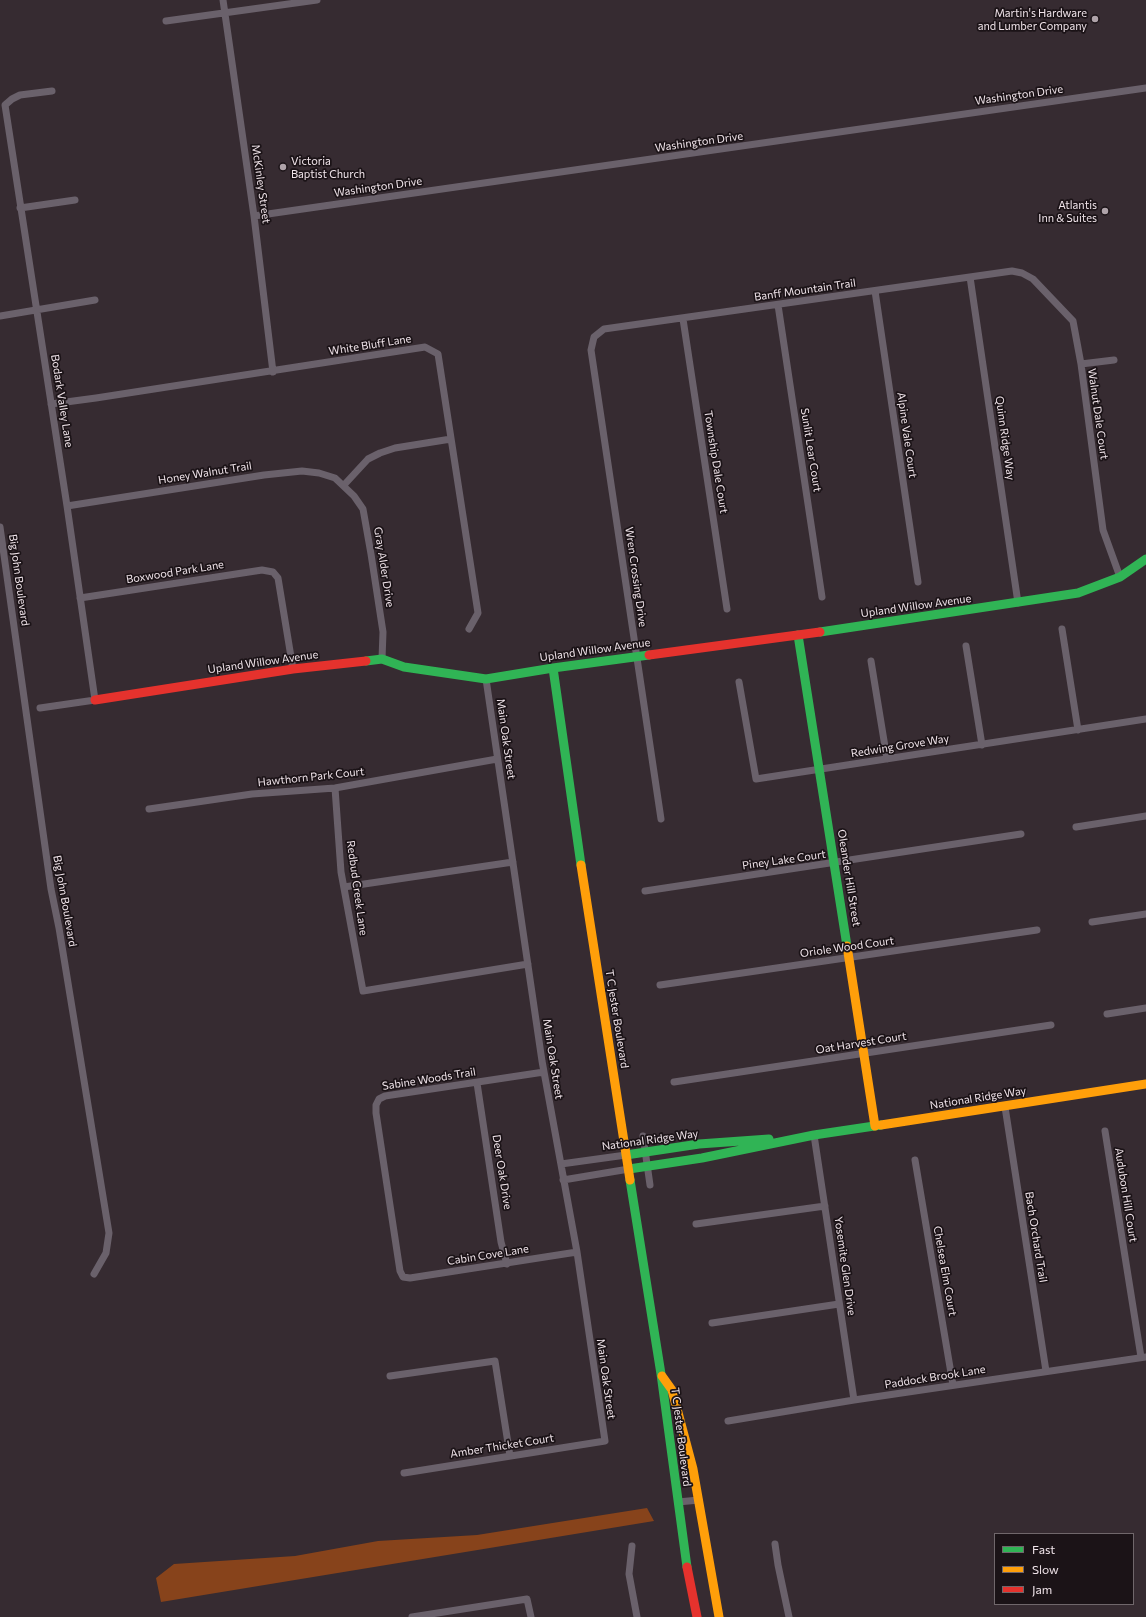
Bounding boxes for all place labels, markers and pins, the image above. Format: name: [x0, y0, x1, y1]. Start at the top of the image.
place label: Martin's Hardware and Lumber Company: [978, 6, 1087, 32]
marker: Martin's Hardware and Lumber Company: [1090, 14, 1100, 24]
place label: Victoria Baptist Church: [291, 154, 365, 180]
marker: Victoria Baptist Church: [278, 162, 288, 172]
place label: Atlantis Inn & Suites: [1038, 198, 1097, 224]
marker: Atlantis Inn & Suites: [1100, 206, 1110, 216]

